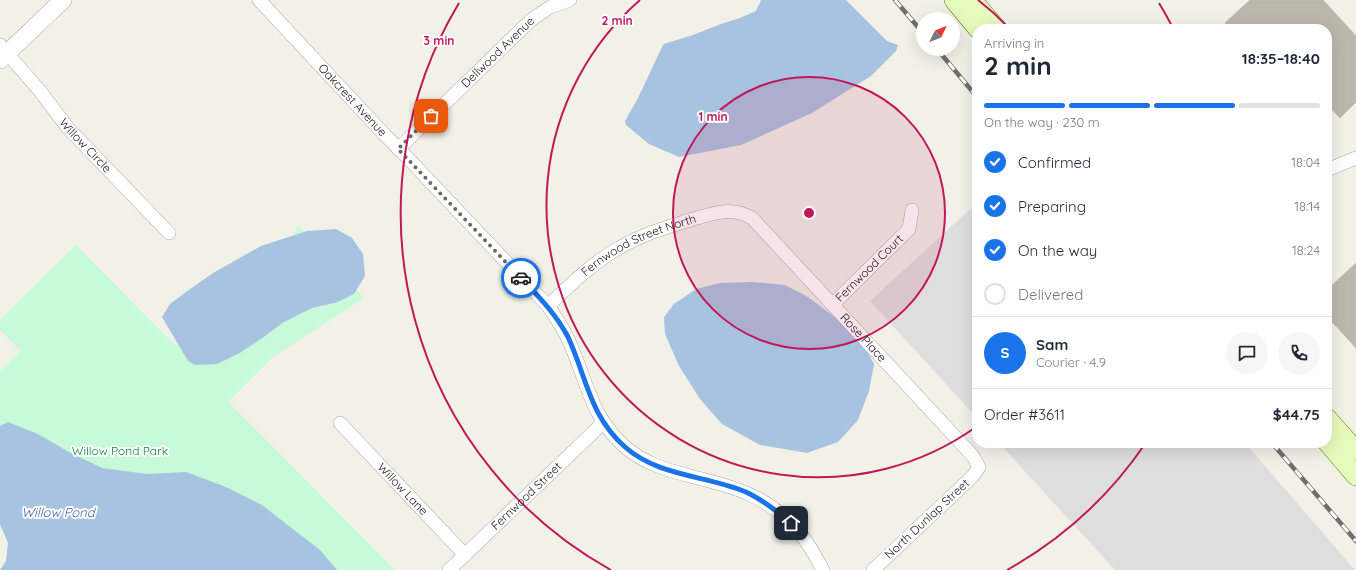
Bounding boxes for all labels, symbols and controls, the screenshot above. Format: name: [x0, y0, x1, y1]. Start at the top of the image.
north arrow: [916, 12, 960, 56]
map controls: [916, 12, 960, 56]
street label: Dellwood Avenue: [458, 13, 537, 91]
text: 2 min: [601, 13, 633, 28]
text: 3 min: [424, 33, 454, 48]
text: Arriving in: [984, 35, 1044, 51]
text: 2 min: [984, 49, 1052, 82]
text: 18:35–18:40: [1242, 49, 1320, 68]
street label: Oakcrest Avenue: [315, 60, 391, 140]
pin: [414, 99, 448, 133]
icon: bag: [420, 105, 442, 127]
text: 1 min: [698, 109, 728, 124]
text: On the way · 230 m: [984, 114, 1100, 130]
street label: Willow Circle: [56, 115, 115, 176]
icon: check: [984, 151, 1006, 173]
text: Confirmed: [1018, 153, 1091, 172]
text: 18:04: [1291, 154, 1320, 170]
icon: check: [984, 195, 1006, 217]
text: Preparing: [1018, 197, 1086, 216]
text: 18:14: [1294, 198, 1320, 214]
centre of rings: [802, 206, 816, 220]
street label: Fernwood Street North: [578, 211, 698, 279]
street label: Fernwood Court: [832, 231, 906, 305]
icon: check: [984, 239, 1006, 261]
text: On the way: [1018, 241, 1097, 260]
text: 18:24: [1292, 242, 1320, 258]
courier: [501, 258, 541, 298]
icon: car: [510, 267, 532, 289]
text: Delivered: [1018, 285, 1083, 304]
street label: Rose Place: [837, 310, 890, 365]
button: chat: [1226, 332, 1268, 374]
button: phone: [1278, 332, 1320, 374]
text: Sam: [1036, 335, 1068, 354]
text: S: [1001, 343, 1009, 362]
text: Courier · 4.9: [1036, 354, 1106, 370]
text: Order #3611: [984, 405, 1065, 424]
text: $44.75: [1273, 405, 1320, 424]
park label: Willow Pond Park: [72, 443, 168, 458]
street label: Willow Lane: [375, 459, 431, 518]
street label: Fernwood Street: [488, 459, 564, 533]
street label: North Dunlap Street: [881, 475, 972, 562]
water label: Willow Pond: [21, 504, 97, 520]
pin: [774, 506, 808, 540]
icon: home: [780, 512, 802, 534]

